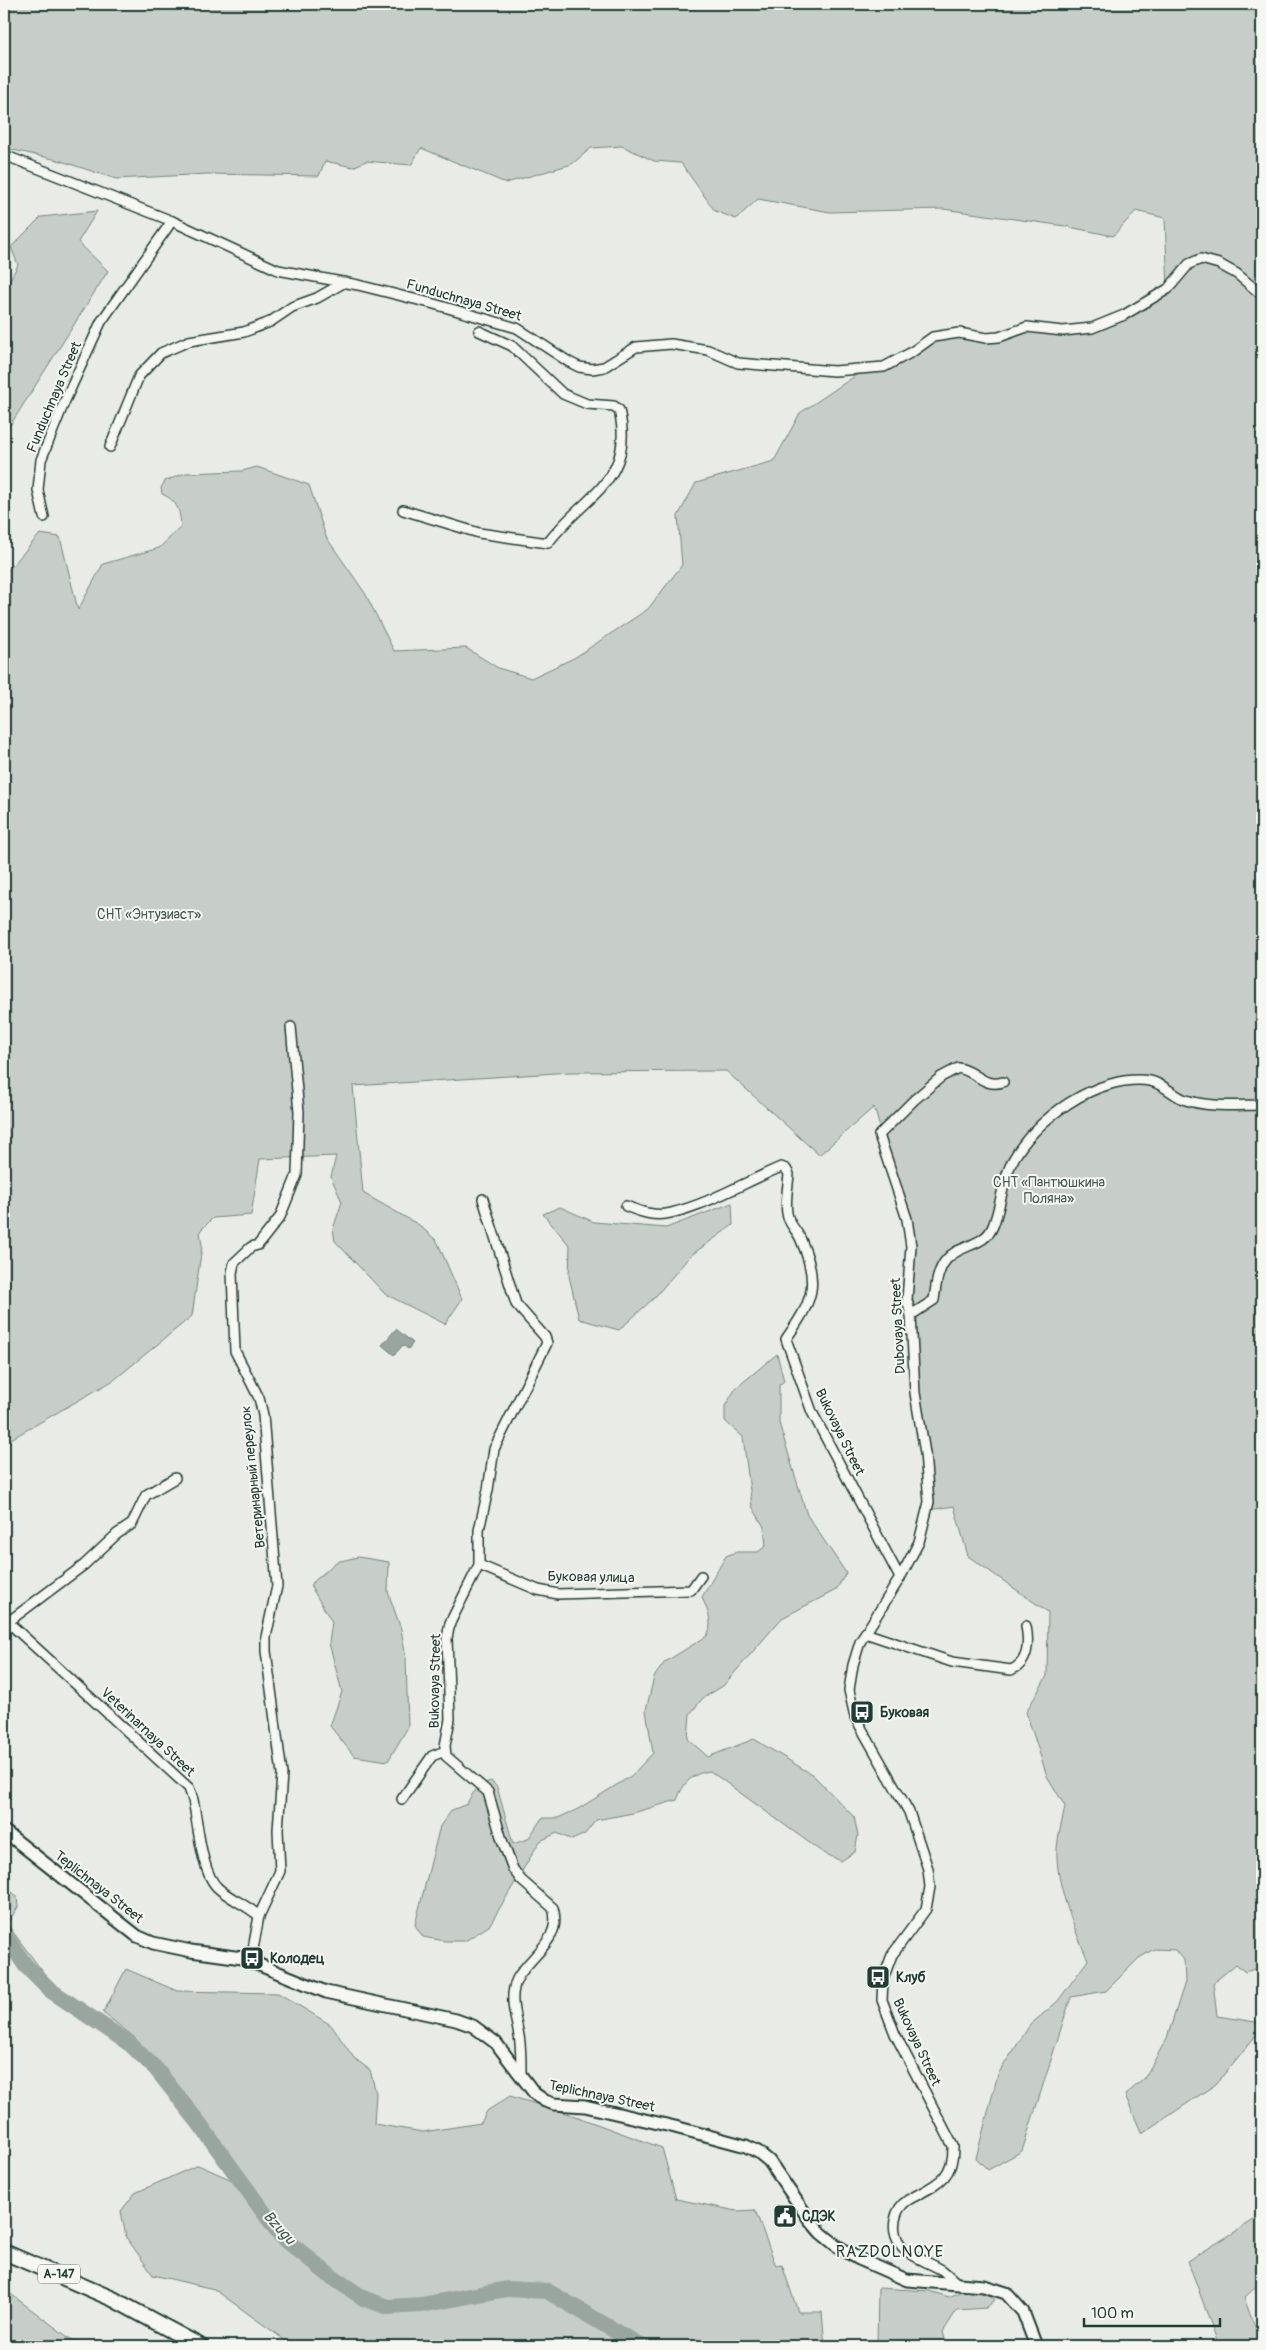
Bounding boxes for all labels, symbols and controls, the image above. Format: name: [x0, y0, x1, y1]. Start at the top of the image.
street label: Funduchnaya Street: [405, 275, 524, 325]
street label: Funduchnaya Street: [23, 339, 85, 455]
park label: СНТ «Энтузиаст»: [97, 906, 201, 923]
park label: СНТ «Пантюшкина Поляна»: [993, 1174, 1105, 1207]
street label: Dubovaya Street: [887, 1277, 909, 1375]
street label: Bukovaya Street: [812, 1386, 869, 1479]
street label: Ветеринарный переулок: [237, 1405, 269, 1549]
street label: Буковая улица: [547, 1568, 635, 1586]
street label: Bukovaya Street: [426, 1633, 444, 1728]
street label: Veterinarnaya Street: [97, 1684, 199, 1780]
bus stop icon: Буковая: [849, 1699, 875, 1725]
place label: Буковая: [880, 1704, 930, 1721]
street label: Teplichnaya Street: [51, 1847, 147, 1927]
bus stop icon: Колодец: [239, 1945, 265, 1971]
place label: Колодец: [270, 1950, 325, 1967]
bus stop icon: Клуб: [865, 1964, 891, 1990]
place label: Клуб: [896, 1969, 925, 1986]
street label: Bukovaya Street: [889, 1996, 945, 2089]
street label: Teplichnaya Street: [547, 2076, 657, 2116]
public building icon: СДЭК: [772, 2203, 798, 2229]
water label: Bzugu: [259, 2207, 300, 2250]
place label: СДЭК: [802, 2208, 836, 2225]
district label: RAZDOLNOYE: [836, 2242, 944, 2262]
road number: А-147: [38, 2264, 80, 2284]
scale bar: [1084, 2295, 1220, 2327]
text: 100 m: [1091, 2304, 1134, 2323]

